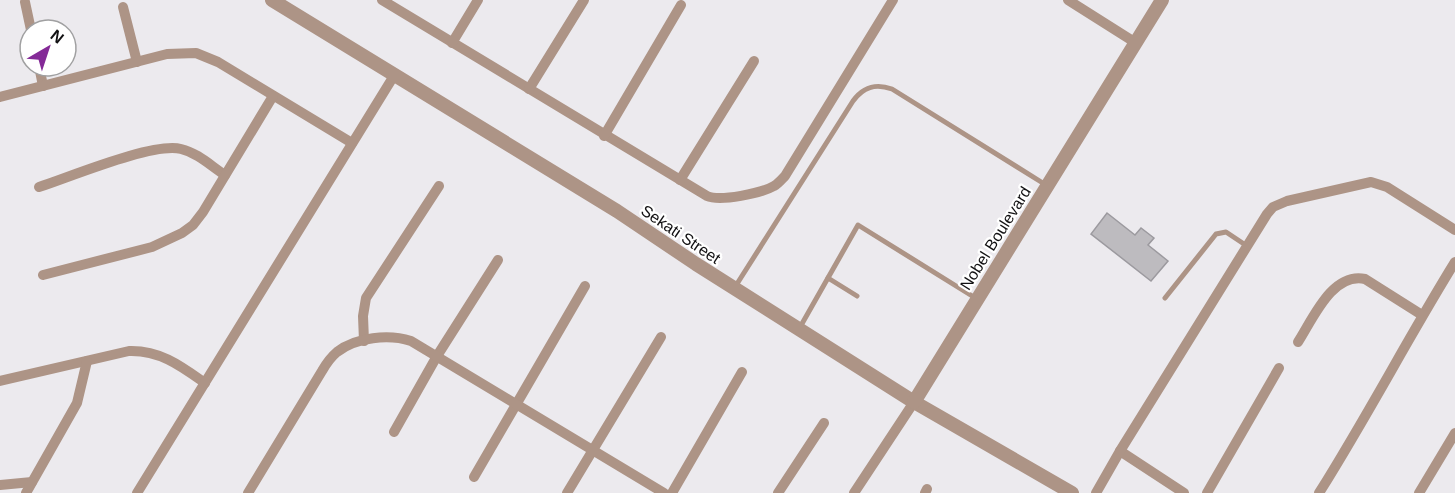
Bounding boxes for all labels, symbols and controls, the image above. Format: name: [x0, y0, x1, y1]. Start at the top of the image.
north arrow: [18, 18, 78, 78]
text: N: [47, 26, 67, 47]
street label: Nobel Boulevard: [957, 184, 1034, 293]
street label: Sekati Street: [638, 202, 724, 267]

